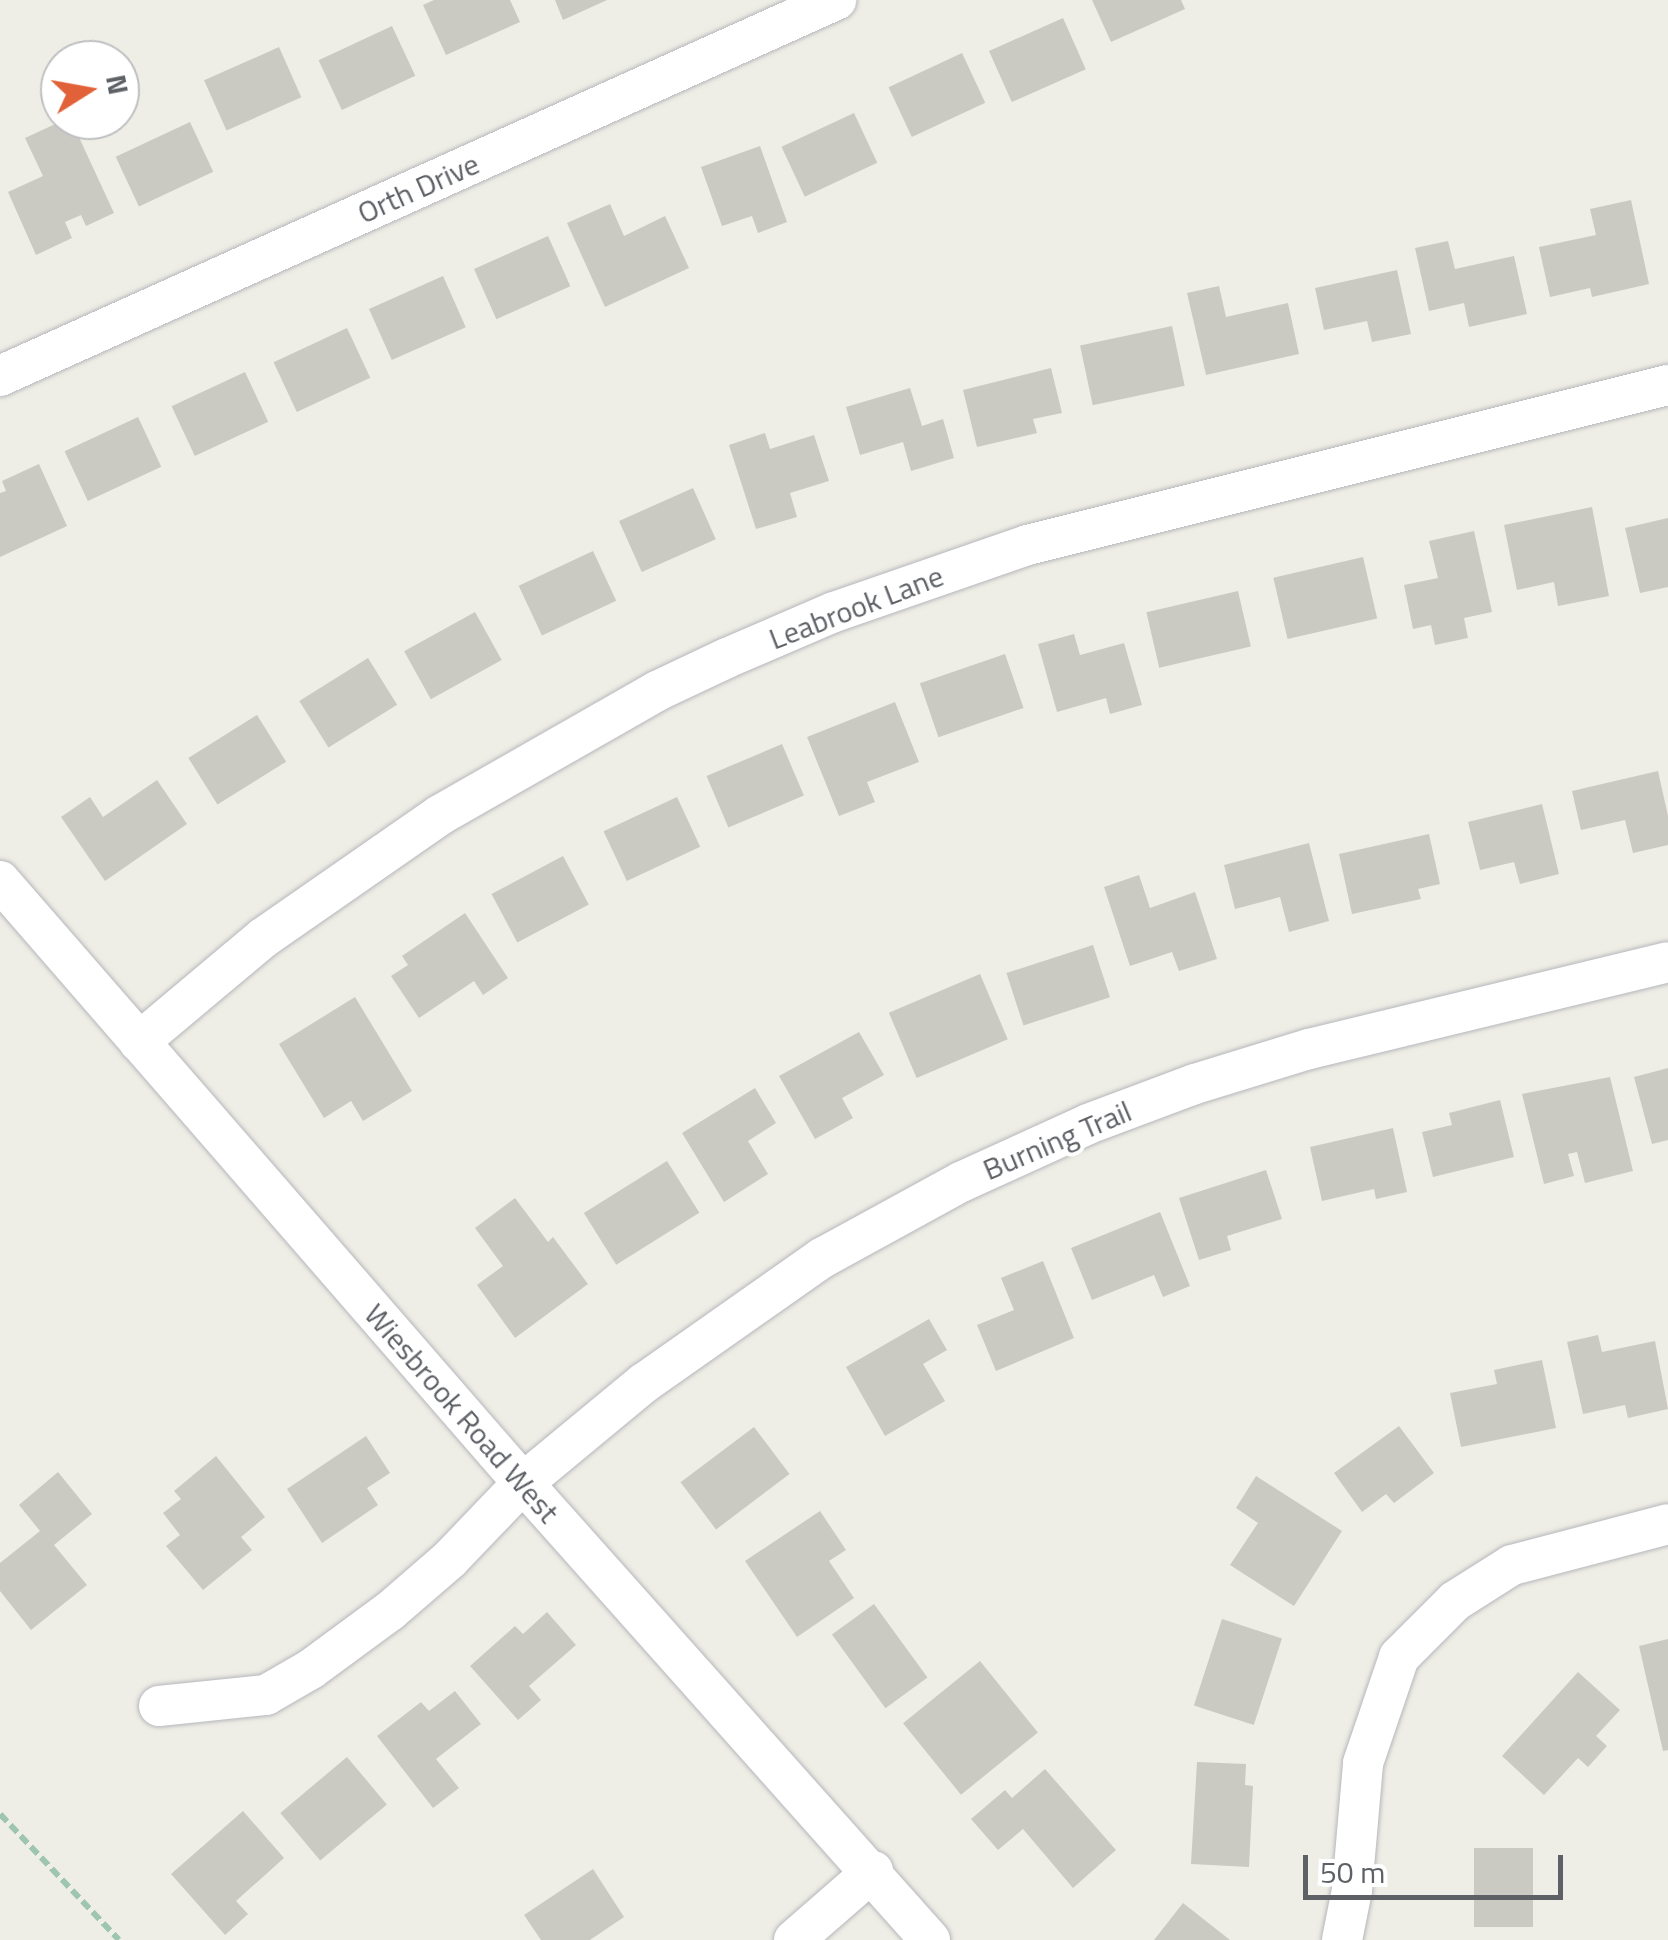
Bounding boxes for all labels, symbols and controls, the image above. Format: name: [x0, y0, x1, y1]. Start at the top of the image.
north arrow: [40, 40, 140, 140]
text: N: [95, 71, 141, 98]
street label: Orth Drive: [352, 145, 484, 231]
street label: Leabrook Lane: [764, 557, 948, 657]
street label: Burning Trail: [977, 1093, 1137, 1187]
street label: Wiesbrook Road West: [357, 1296, 567, 1530]
scale bar: [1308, 1835, 1568, 1897]
text: 50 m: [1320, 1849, 1385, 1895]

